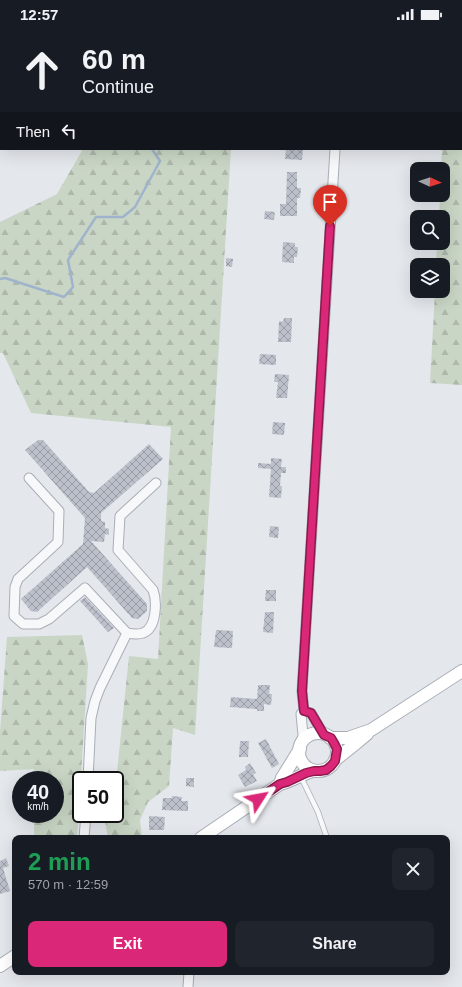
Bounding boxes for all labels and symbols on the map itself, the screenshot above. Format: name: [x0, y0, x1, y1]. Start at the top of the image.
north arrow: [410, 162, 450, 202]
pin: [313, 185, 347, 226]
speed limit sign: 50: [72, 771, 124, 823]
position arrow: [237, 778, 279, 820]

